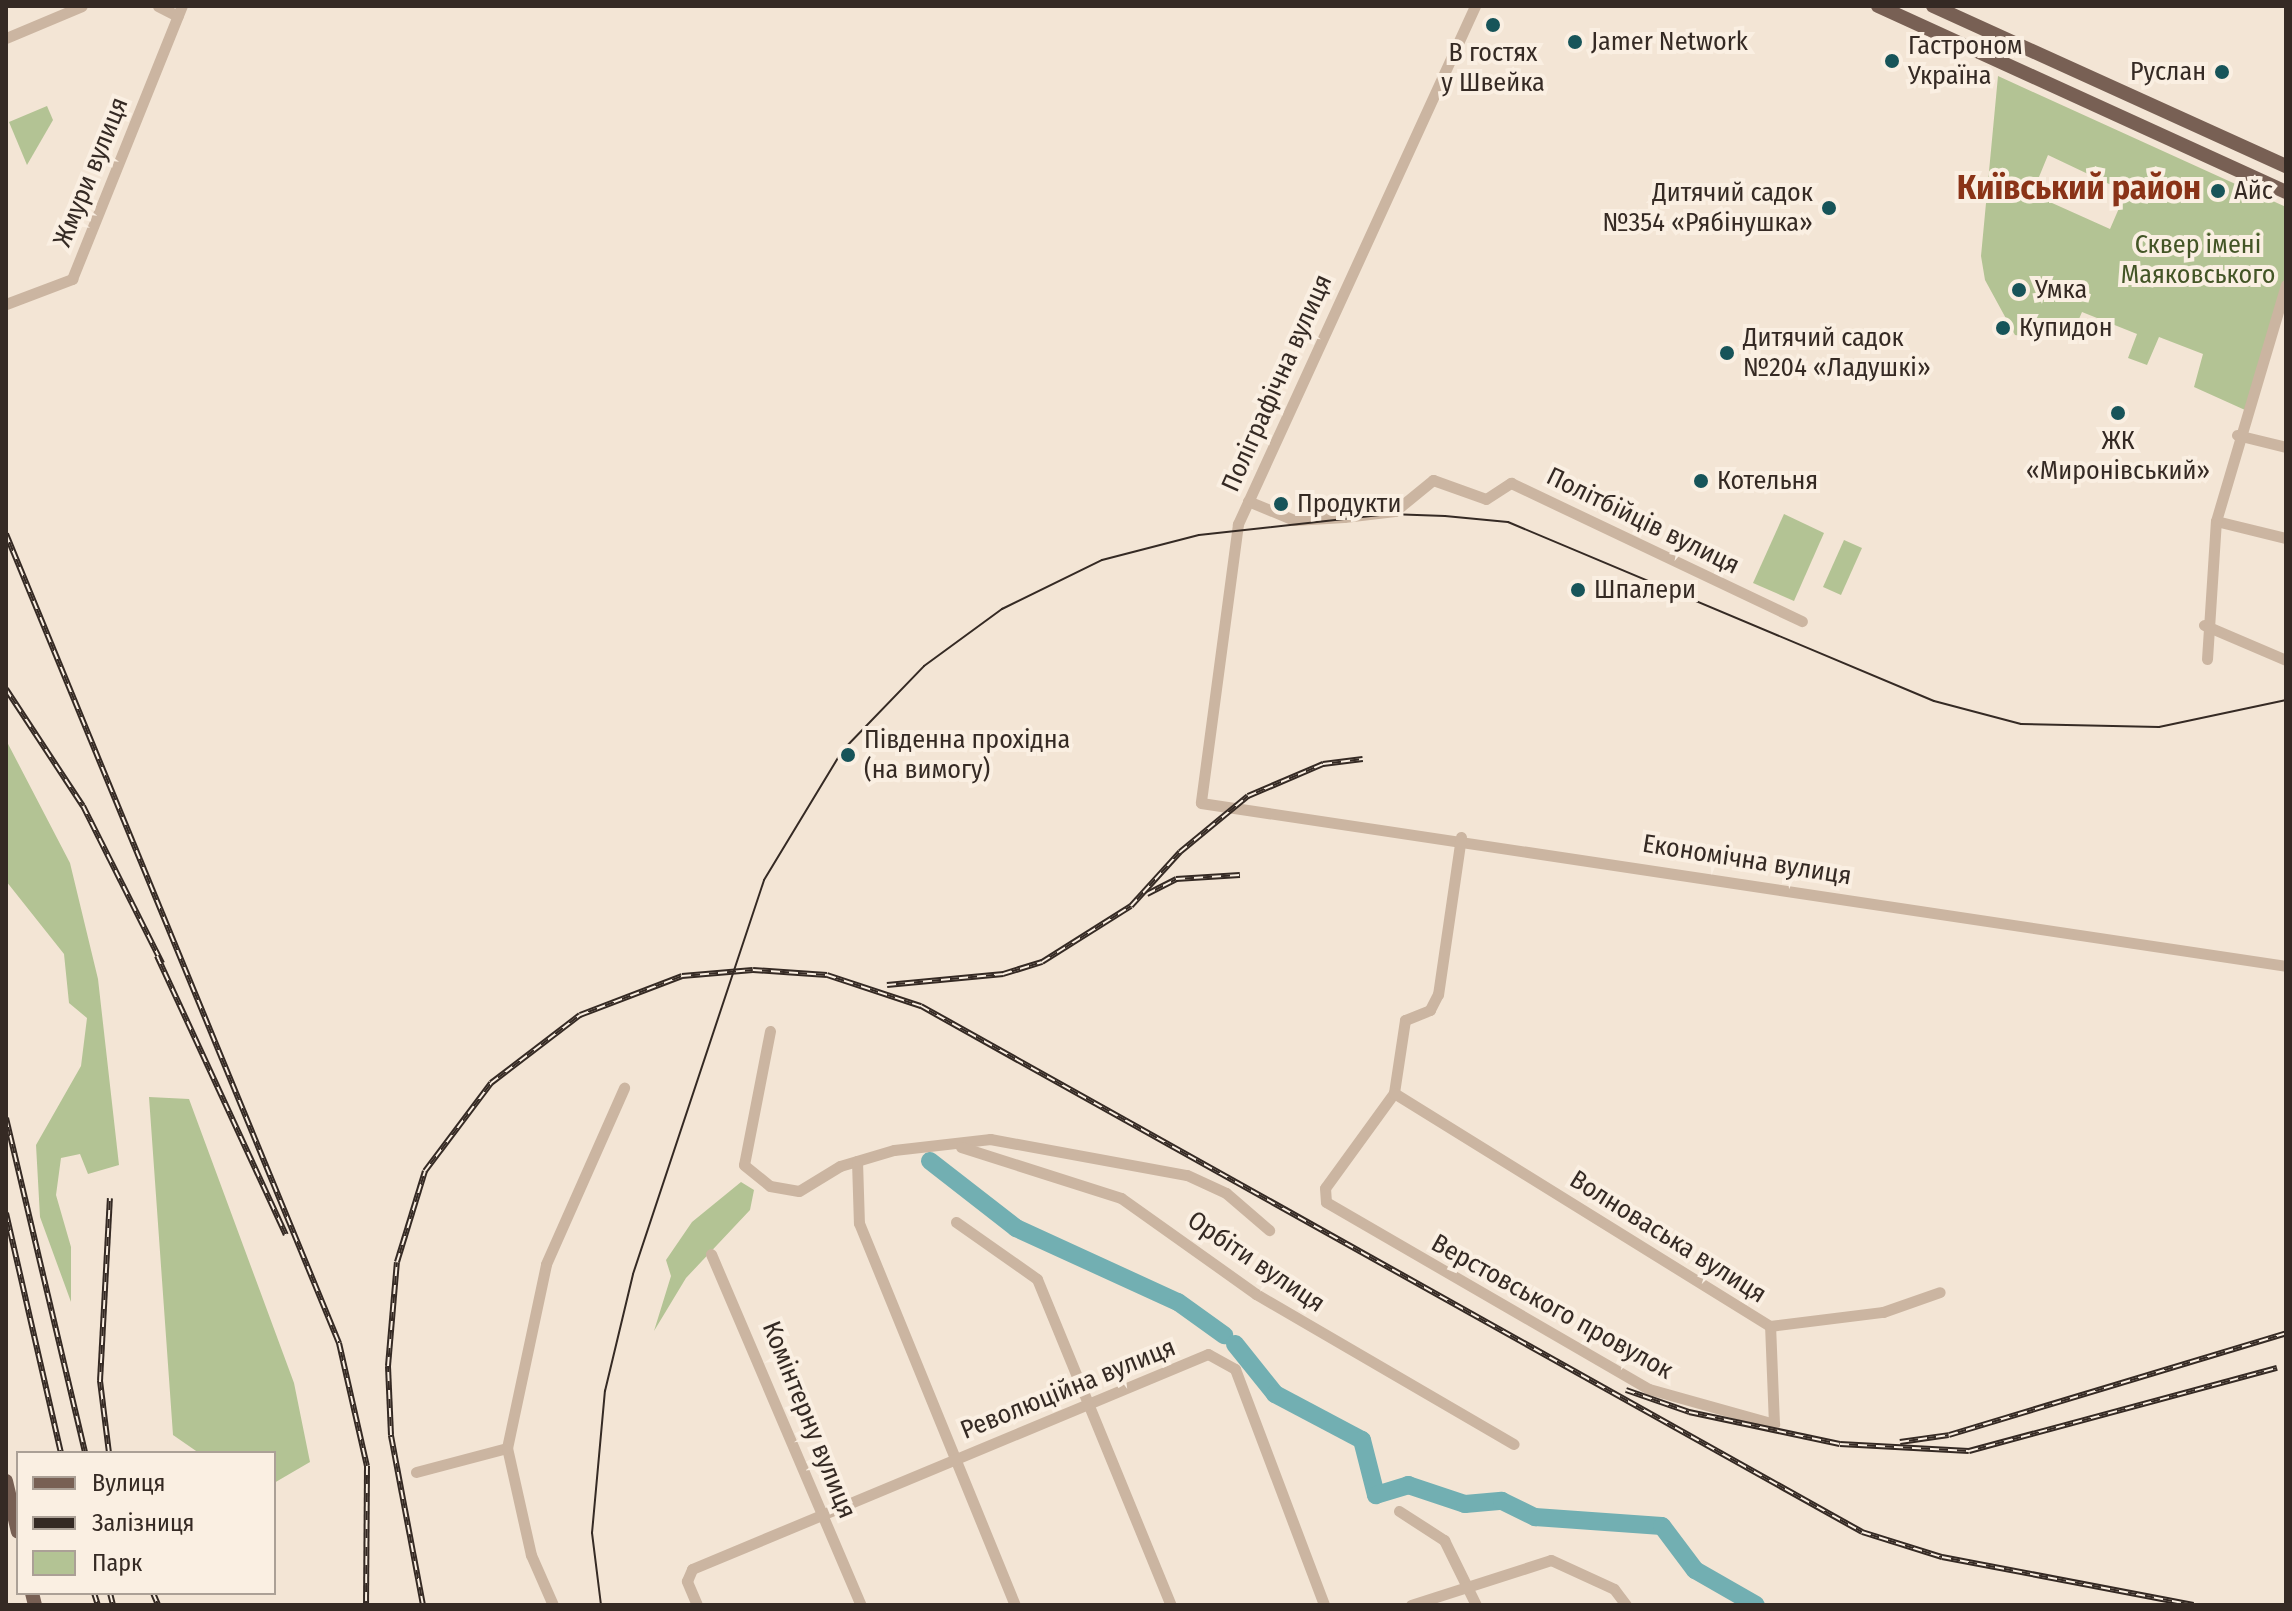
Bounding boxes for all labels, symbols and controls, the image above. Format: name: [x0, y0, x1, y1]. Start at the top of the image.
marker: В гостях у Швейка: [1484, 16, 1502, 34]
place label: Jamer Network: [1591, 26, 1748, 58]
place label: Гастроном Україна: [1908, 30, 2023, 92]
marker: Jamer Network: [1566, 33, 1584, 51]
place label: В гостях у Швейка: [1441, 37, 1545, 98]
marker: Гастроном Україна: [1883, 52, 1901, 70]
place label: Руслан: [2130, 56, 2206, 88]
marker: Руслан: [2213, 63, 2231, 81]
street label: Жмури вулиця: [47, 93, 135, 251]
district label: Київський район: [1957, 168, 2201, 208]
place label: Айс: [2234, 175, 2273, 207]
place label: Дитячий садок №354 «Рябінушка»: [1602, 177, 1813, 238]
marker: Айс: [2209, 182, 2227, 200]
marker: Дитячий садок №354 «Рябінушка»: [1820, 199, 1838, 217]
park label: Сквер імені Маяковського: [2121, 229, 2275, 290]
street label: Поліграфічна вулиця: [1215, 269, 1339, 497]
place label: Умка: [2035, 274, 2087, 306]
marker: Умка: [2010, 281, 2028, 299]
place label: Купидон: [2019, 312, 2113, 344]
marker: Купидон: [1994, 319, 2012, 337]
place label: Дитячий садок №204 «Ладушкі»: [1743, 322, 1931, 384]
marker: Дитячий садок №204 «Ладушкі»: [1718, 344, 1736, 362]
marker: ЖК «Миронівський»: [2109, 404, 2127, 422]
place label: ЖК «Миронівський»: [2026, 425, 2210, 486]
street label: Політбійців вулиця: [1541, 461, 1745, 581]
place label: Котельня: [1717, 465, 1818, 497]
marker: Котельня: [1692, 472, 1710, 490]
place label: Продукти: [1297, 488, 1401, 520]
marker: Продукти: [1272, 495, 1290, 513]
place label: Шпалери: [1594, 574, 1696, 606]
marker: Шпалери: [1569, 581, 1587, 599]
place label: Південна прохідна (на вимогу): [864, 724, 1070, 786]
marker: Південна прохідна (на вимогу): [839, 746, 857, 764]
street label: Економічна вулиця: [1640, 828, 1854, 892]
street label: Волноваська вулиця: [1564, 1164, 1772, 1310]
street label: Орбіти вулиця: [1181, 1205, 1331, 1319]
street label: Верстовського провулок: [1426, 1228, 1678, 1386]
street label: Комінтерну вулиця: [755, 1317, 863, 1523]
street label: Революційна вулиця: [956, 1332, 1180, 1446]
legend: [16, 1451, 276, 1595]
text: Вулиця: [92, 1469, 165, 1497]
text: Залізниця: [92, 1509, 194, 1537]
text: Парк: [92, 1549, 142, 1577]

